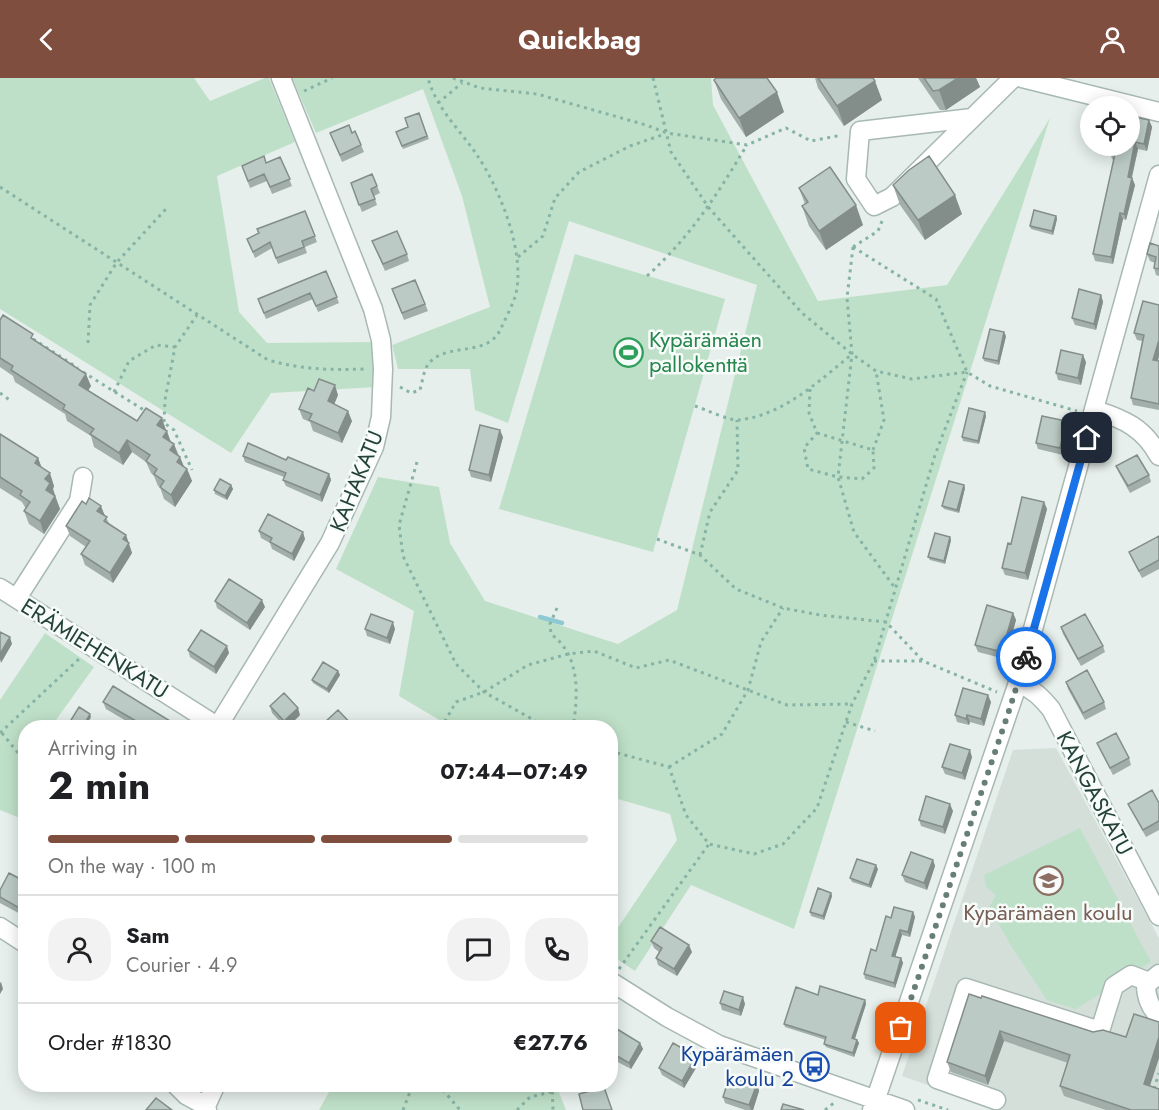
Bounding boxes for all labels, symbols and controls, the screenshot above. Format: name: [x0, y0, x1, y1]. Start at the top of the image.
text: Quickbag: [518, 20, 641, 59]
icon: back: [30, 23, 63, 56]
icon: person: [1096, 23, 1129, 56]
map controls: [1080, 96, 1140, 156]
button: locate: [1080, 96, 1140, 156]
place label: Kypärämäen pallokenttä: [649, 323, 762, 380]
sports icon: Kypärämäen pallokenttä: [612, 336, 644, 368]
pin: [1061, 412, 1112, 463]
icon: home: [1070, 421, 1103, 454]
street label: KAHAKATU: [321, 426, 391, 536]
street label: ERÄMIEHENKATU: [15, 590, 175, 706]
courier: [996, 627, 1056, 687]
icon: bike: [1010, 641, 1043, 674]
street label: KANGASKATU: [1049, 725, 1141, 861]
text: Arriving in: [48, 734, 138, 763]
text: 07:44–07:49: [440, 755, 588, 787]
text: 2 min: [48, 757, 150, 814]
text: On the way · 100 m: [48, 852, 216, 881]
school or university icon: Kypärämäen koulu: [1032, 864, 1064, 896]
place label: Kypärämäen koulu: [963, 896, 1133, 928]
button: person: [48, 918, 111, 981]
button: chat: [447, 918, 510, 981]
button: phone: [525, 918, 588, 981]
text: Sam: [126, 919, 170, 951]
text: Courier · 4.9: [126, 951, 238, 980]
pin: [875, 1002, 926, 1053]
icon: bag: [884, 1011, 917, 1044]
text: Order #1830: [48, 1026, 171, 1058]
text: €27.76: [513, 1026, 588, 1058]
place label: Kypärämäen koulu 2: [681, 1037, 794, 1094]
bus stop icon: Kypärämäen koulu 2: [799, 1050, 831, 1082]

